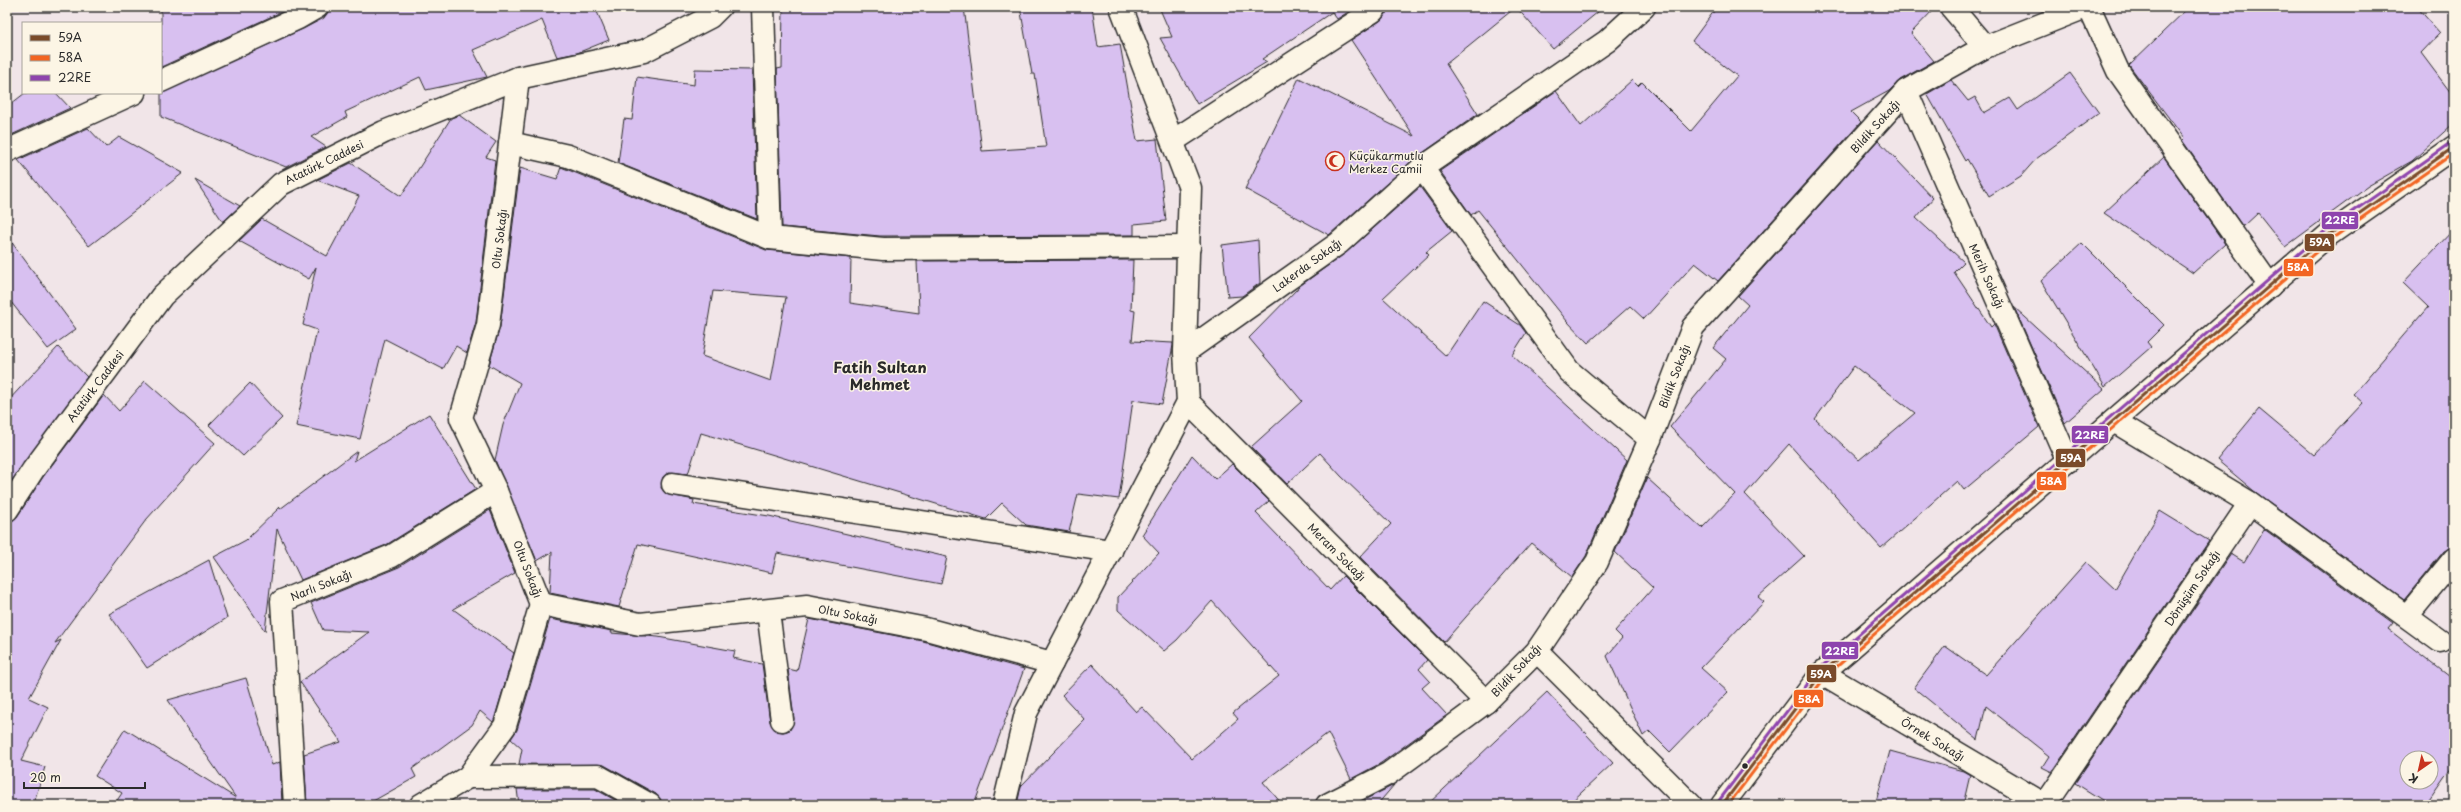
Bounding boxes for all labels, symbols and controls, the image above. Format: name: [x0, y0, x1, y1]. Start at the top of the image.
legend: [22, 22, 162, 94]
text: 59A: [58, 28, 82, 46]
text: 58A: [58, 48, 82, 66]
text: 22RE: [58, 68, 91, 86]
street label: Bildik Sokağı: [1846, 95, 1904, 157]
street label: Atatürk Caddesi: [282, 136, 366, 188]
place label: Küçükarmutlu Merkez Camii: [1349, 147, 1424, 177]
mosque icon: Küçükarmutlu Merkez Camii: [1324, 150, 1346, 172]
street label: Oltu Sokağı: [487, 208, 511, 270]
line badge: 22RE: [2321, 211, 2359, 230]
text: 22RE: [2325, 211, 2355, 228]
line badge: 59A: [2304, 233, 2335, 252]
text: 59A: [2309, 233, 2331, 250]
street label: Lakerda Sokağı: [1269, 234, 1345, 296]
street label: Merih Sokağı: [1965, 241, 2009, 311]
line badge: 58A: [2283, 258, 2314, 277]
text: 58A: [2287, 258, 2310, 275]
street label: Bildik Sokağı: [1654, 342, 1694, 410]
street label: Atatürk Caddesi: [62, 347, 128, 425]
district label: Fatih Sultan Mehmet: [833, 355, 927, 395]
line badge: 22RE: [2071, 425, 2109, 444]
text: 22RE: [2075, 426, 2105, 443]
line badge: 59A: [2055, 448, 2086, 468]
text: 59A: [2060, 449, 2082, 466]
line badge: 58A: [2036, 471, 2067, 491]
text: 58A: [2040, 472, 2063, 489]
street label: Meram Sokağı: [1304, 519, 1370, 585]
street label: Oltu Sokağı: [509, 538, 547, 600]
street label: Dönüşüm Sokağı: [2160, 546, 2224, 630]
street label: Narlı Sokağı: [288, 565, 354, 605]
street label: Oltu Sokağı: [817, 600, 879, 628]
street label: Bildik Sokağı: [1487, 640, 1545, 700]
line badge: 22RE: [1821, 641, 1859, 660]
text: 22RE: [1825, 642, 1855, 659]
line badge: 59A: [1806, 664, 1837, 683]
text: 59A: [1810, 665, 1832, 682]
line badge: 58A: [1793, 689, 1824, 708]
text: 58A: [1798, 690, 1821, 707]
street label: Örnek Sokağı: [1898, 713, 1968, 765]
north arrow: [2399, 750, 2439, 790]
unlabelled marker: [1740, 761, 1750, 771]
scale bar: [24, 764, 145, 790]
text: 20 m: [30, 768, 61, 786]
text: K: [2405, 769, 2421, 788]

